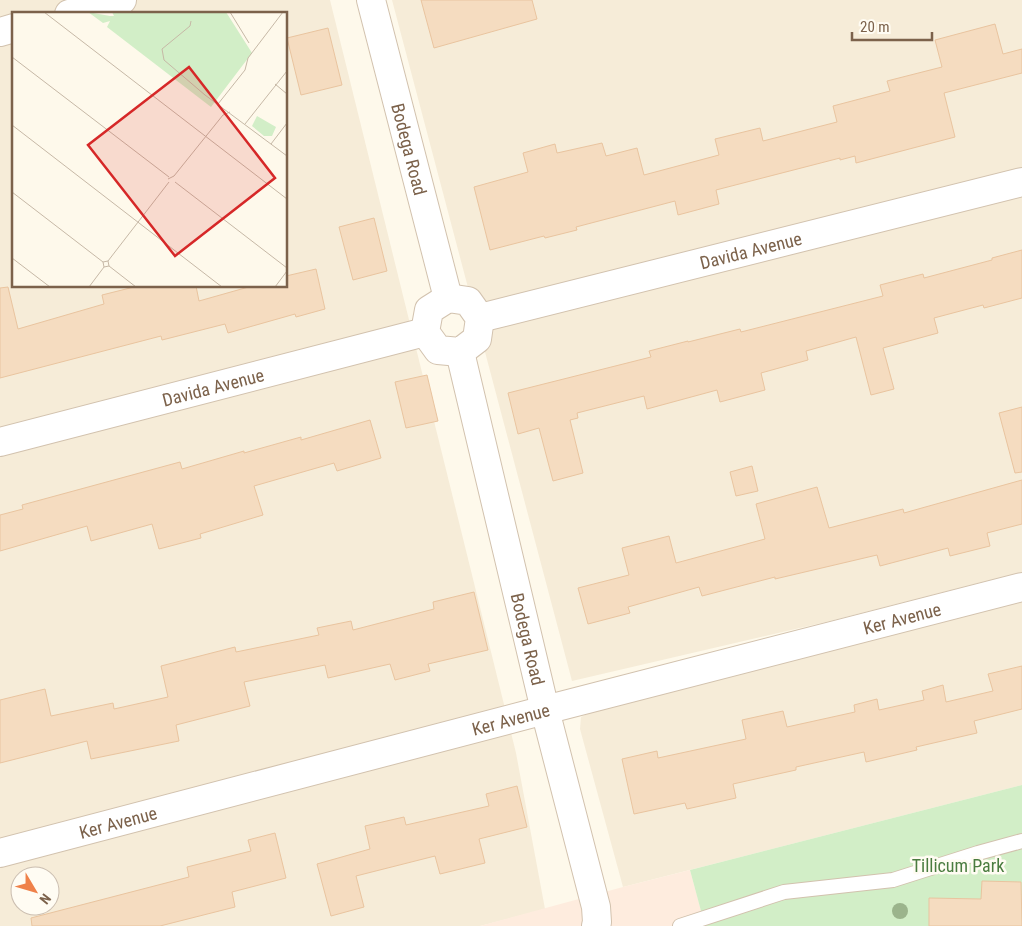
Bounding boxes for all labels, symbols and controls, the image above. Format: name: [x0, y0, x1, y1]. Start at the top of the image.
scale bar: [852, 10, 932, 42]
inset map: [12, 12, 288, 288]
text: 20 m: [860, 18, 890, 36]
street label: Bodega Road: [388, 101, 431, 197]
street label: Davida Avenue: [698, 227, 804, 273]
street label: Davida Avenue: [160, 364, 266, 410]
street label: Bodega Road: [507, 591, 549, 687]
street label: Ker Avenue: [861, 598, 943, 638]
street label: Ker Avenue: [470, 699, 552, 739]
street label: Ker Avenue: [77, 802, 159, 842]
park label: Tillicum Park: [912, 855, 1004, 876]
north arrow: [10, 866, 60, 916]
text: N: [36, 891, 54, 907]

